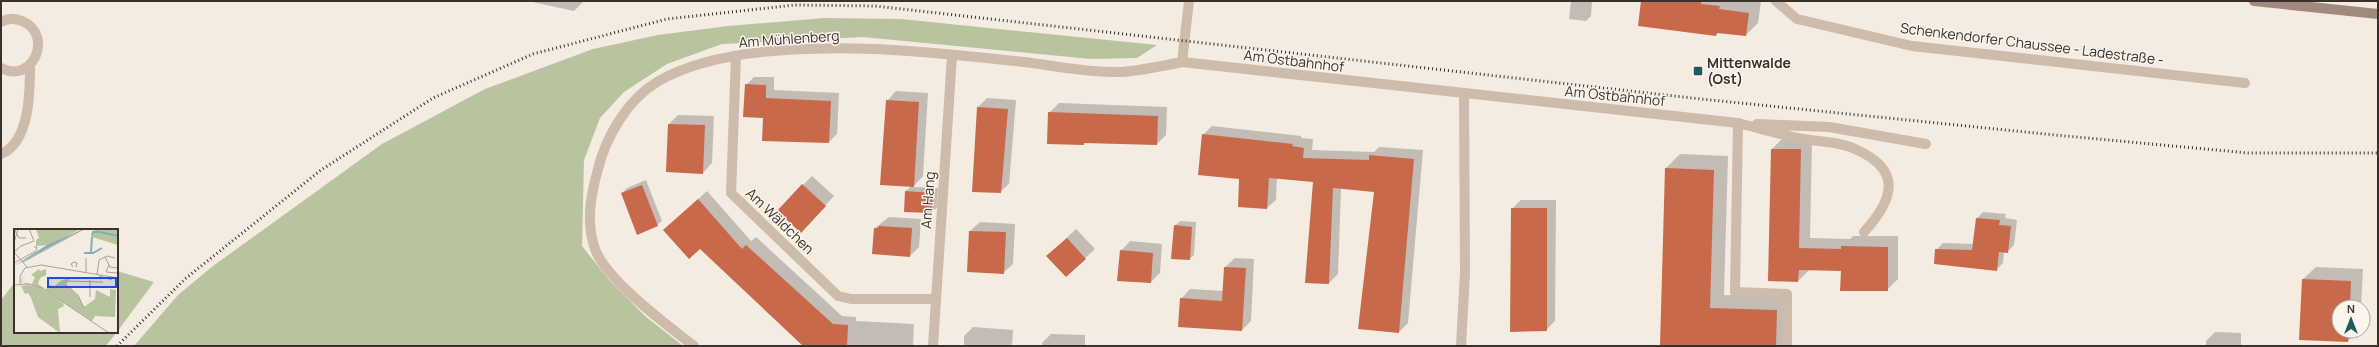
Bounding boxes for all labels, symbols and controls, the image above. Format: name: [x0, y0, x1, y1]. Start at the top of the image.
street label: Schenkendorfer Chaussee - Ladestraße -: [1899, 18, 2165, 69]
street label: Am Mühlenberg: [738, 26, 840, 52]
street label: Am Ostbahnhof: [1243, 45, 1345, 76]
place label: Mittenwalde (Ost): [1707, 53, 1791, 88]
marker: Mittenwalde (Ost): [1692, 65, 1704, 77]
street label: Am Ostbahnhof: [1564, 81, 1666, 110]
street label: Am Hang: [916, 171, 939, 229]
street label: Am Wäldchen: [742, 183, 818, 258]
inset map: [14, 229, 118, 333]
north arrow: [2331, 299, 2371, 339]
text: N: [2347, 301, 2355, 316]

